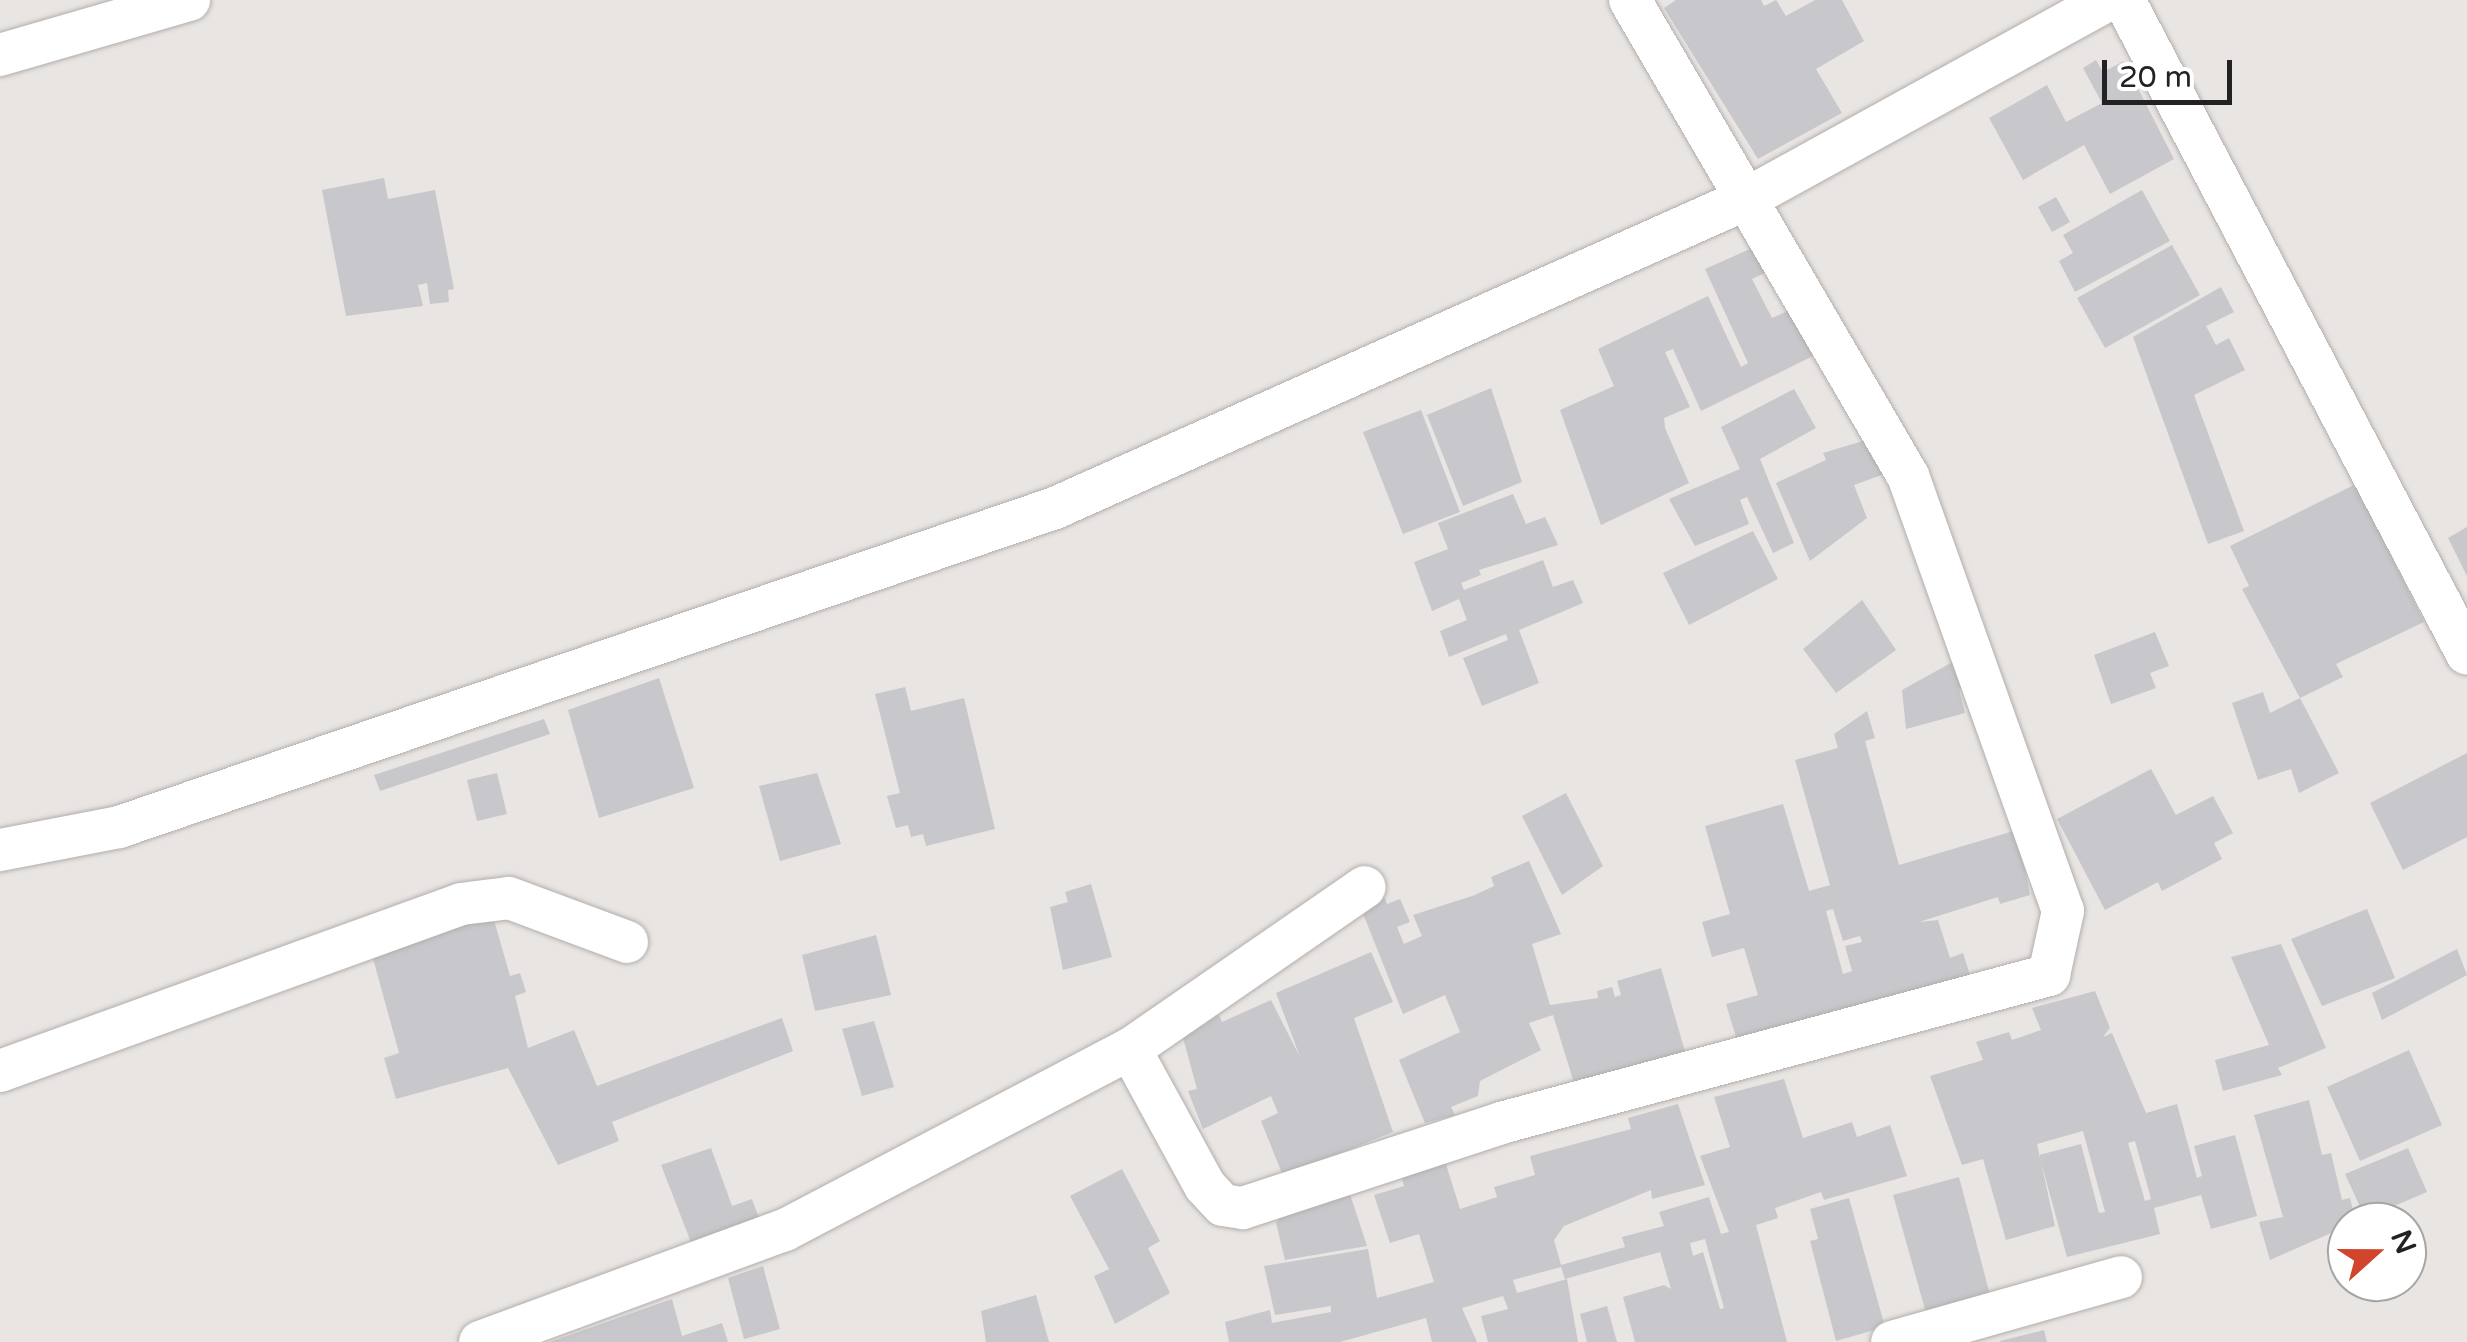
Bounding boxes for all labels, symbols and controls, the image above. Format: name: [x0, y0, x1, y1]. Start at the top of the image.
scale bar: [2107, 40, 2237, 102]
text: 20 m: [2119, 59, 2192, 96]
north arrow: [2327, 1202, 2427, 1302]
text: N: [2383, 1225, 2423, 1259]

